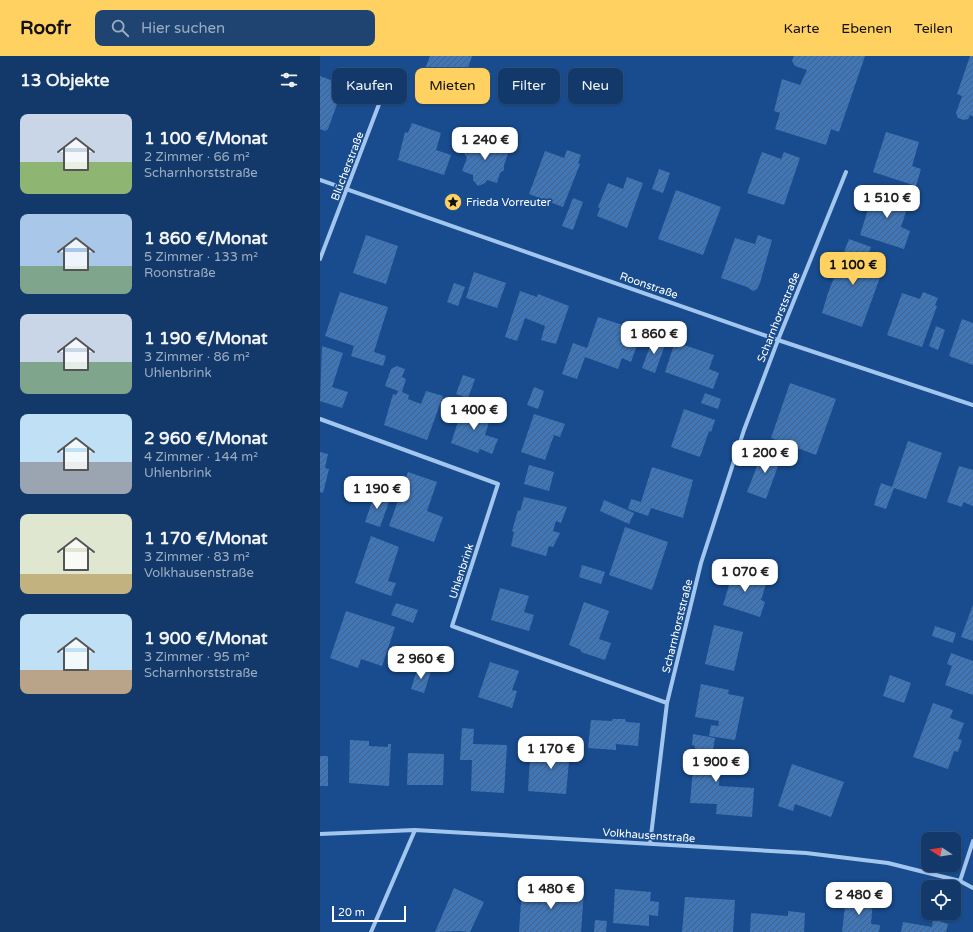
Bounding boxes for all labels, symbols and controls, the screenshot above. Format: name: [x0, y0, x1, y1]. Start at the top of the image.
search box: [95, 10, 375, 46]
text: Roofr: [20, 17, 71, 39]
icon: search: [109, 17, 131, 39]
text: Hier suchen: [141, 19, 225, 37]
text: Karte: [784, 20, 819, 37]
text: Ebenen: [841, 20, 892, 37]
text: Teilen: [914, 20, 953, 37]
chip: Kaufen: [332, 68, 407, 104]
chip: Mieten: [415, 68, 490, 104]
chip: Filter: [498, 68, 560, 104]
chip: Neu: [568, 68, 623, 104]
icon: filters: [278, 69, 300, 91]
text: 13 Objekte: [20, 70, 109, 91]
pin: 1 240 €: [448, 127, 522, 161]
text: 1 100 €/Monat: [144, 128, 267, 149]
icon: home: [52, 130, 100, 178]
street label: Blücherstraße: [328, 130, 367, 202]
text: 1 240 €: [461, 132, 509, 148]
text: 2 Zimmer · 66 m²: [144, 149, 250, 165]
text: Scharnhorststraße: [144, 165, 258, 181]
pin: 1 510 €: [850, 185, 924, 219]
text: 1 510 €: [863, 190, 911, 206]
place icon: Frieda Vorreuter: [443, 192, 463, 212]
place label: Frieda Vorreuter: [466, 196, 552, 209]
text: 1 860 €/Monat: [144, 228, 267, 249]
icon: home: [52, 230, 100, 278]
text: 5 Zimmer · 133 m²: [144, 249, 258, 265]
pin: 1 100 €: [816, 252, 890, 286]
text: 1 100 €: [829, 257, 877, 273]
text: Roonstraße: [144, 265, 216, 281]
street label: Roonstraße: [618, 269, 680, 301]
street label: Scharnhorststraße: [754, 270, 803, 364]
pin: 1 860 €: [617, 321, 691, 355]
text: 1 860 €: [630, 326, 678, 342]
text: 1 190 €/Monat: [144, 328, 267, 349]
icon: home: [52, 330, 100, 378]
text: 3 Zimmer · 86 m²: [144, 349, 250, 365]
text: Uhlenbrink: [144, 365, 212, 381]
pin: 1 400 €: [437, 397, 511, 431]
text: 1 400 €: [450, 402, 498, 418]
text: 2 960 €/Monat: [144, 428, 267, 449]
icon: home: [52, 430, 100, 478]
pin: 1 200 €: [728, 440, 802, 474]
text: 1 200 €: [741, 445, 789, 461]
text: 4 Zimmer · 144 m²: [144, 449, 258, 465]
text: Uhlenbrink: [144, 465, 212, 481]
pin: 1 190 €: [340, 476, 414, 510]
text: 1 190 €: [353, 481, 401, 497]
text: 1 170 €/Monat: [144, 528, 267, 549]
icon: home: [52, 530, 100, 578]
street label: Uhlenbrink: [446, 542, 476, 600]
text: 3 Zimmer · 83 m²: [144, 549, 250, 565]
pin: 1 070 €: [708, 559, 782, 593]
text: 1 070 €: [721, 564, 769, 580]
text: Volkhausenstraße: [144, 565, 254, 581]
street label: Scharnhorststraße: [660, 578, 695, 674]
text: 1 900 €/Monat: [144, 628, 267, 649]
icon: home: [52, 630, 100, 678]
pin: 2 960 €: [384, 646, 458, 680]
text: 3 Zimmer · 95 m²: [144, 649, 250, 665]
text: 2 960 €: [397, 651, 445, 667]
text: Scharnhorststraße: [144, 665, 258, 681]
pin: 1 170 €: [514, 736, 588, 770]
text: 1 170 €: [527, 741, 575, 757]
pin: 1 900 €: [679, 749, 753, 783]
text: 1 900 €: [692, 754, 740, 770]
street label: Volkhausenstraße: [602, 826, 696, 845]
north arrow: [921, 832, 961, 872]
map controls: [921, 832, 961, 920]
pin: 1 480 €: [514, 876, 588, 910]
button: locate: [921, 880, 961, 920]
text: 1 480 €: [527, 881, 575, 897]
pin: 2 480 €: [822, 882, 896, 916]
text: 2 480 €: [835, 887, 883, 903]
scale bar: [332, 904, 406, 923]
text: 20 m: [338, 906, 365, 919]

